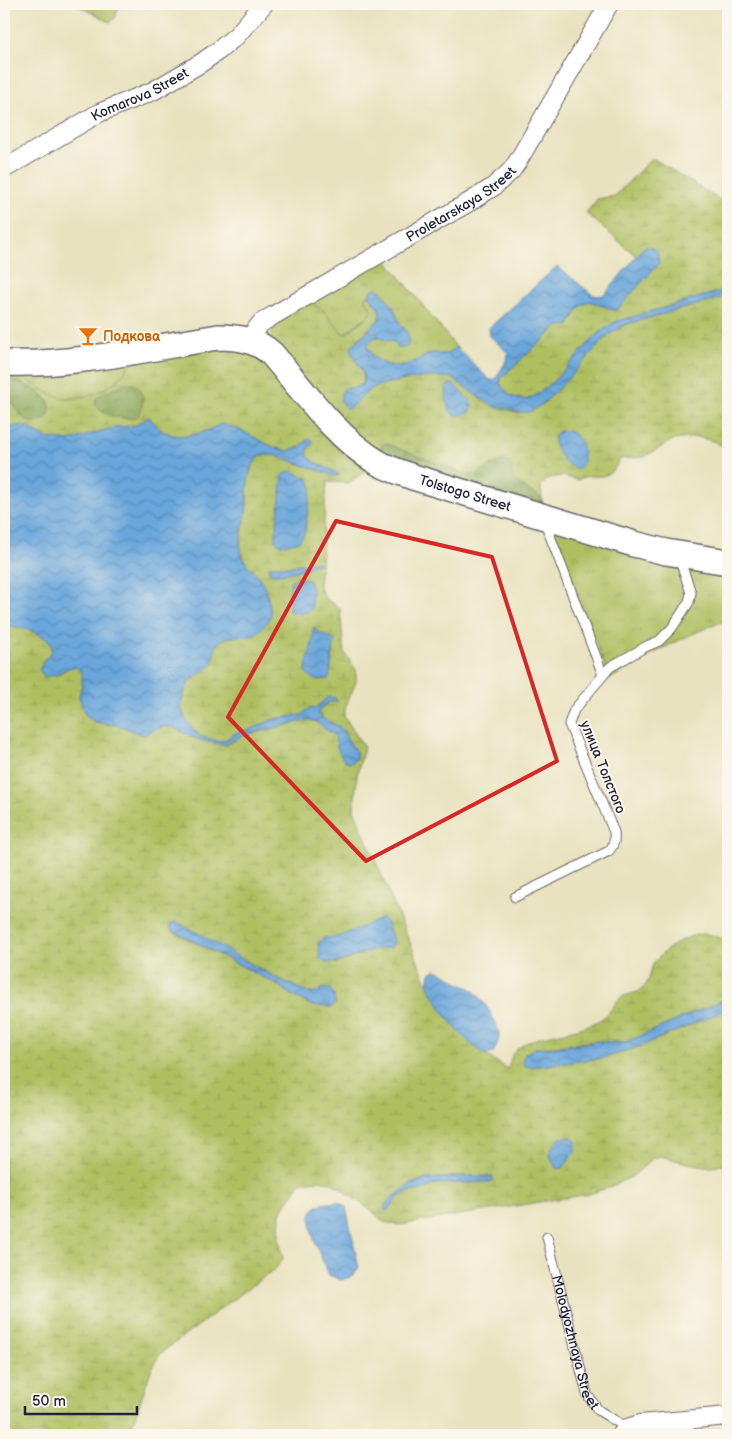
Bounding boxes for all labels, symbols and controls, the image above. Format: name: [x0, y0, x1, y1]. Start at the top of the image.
street label: Komarova Street: [88, 64, 192, 124]
street label: Proletarskaya Street: [403, 163, 520, 245]
bar icon: Подкова: [77, 325, 99, 347]
place label: Подкова: [103, 328, 161, 345]
street label: Tolstogo Street: [417, 471, 514, 515]
street label: улица Толстого: [577, 718, 629, 816]
street label: Molodyozhnaya Street: [549, 1273, 604, 1413]
scale bar: [25, 1384, 138, 1416]
text: 50 m: [32, 1392, 66, 1411]

